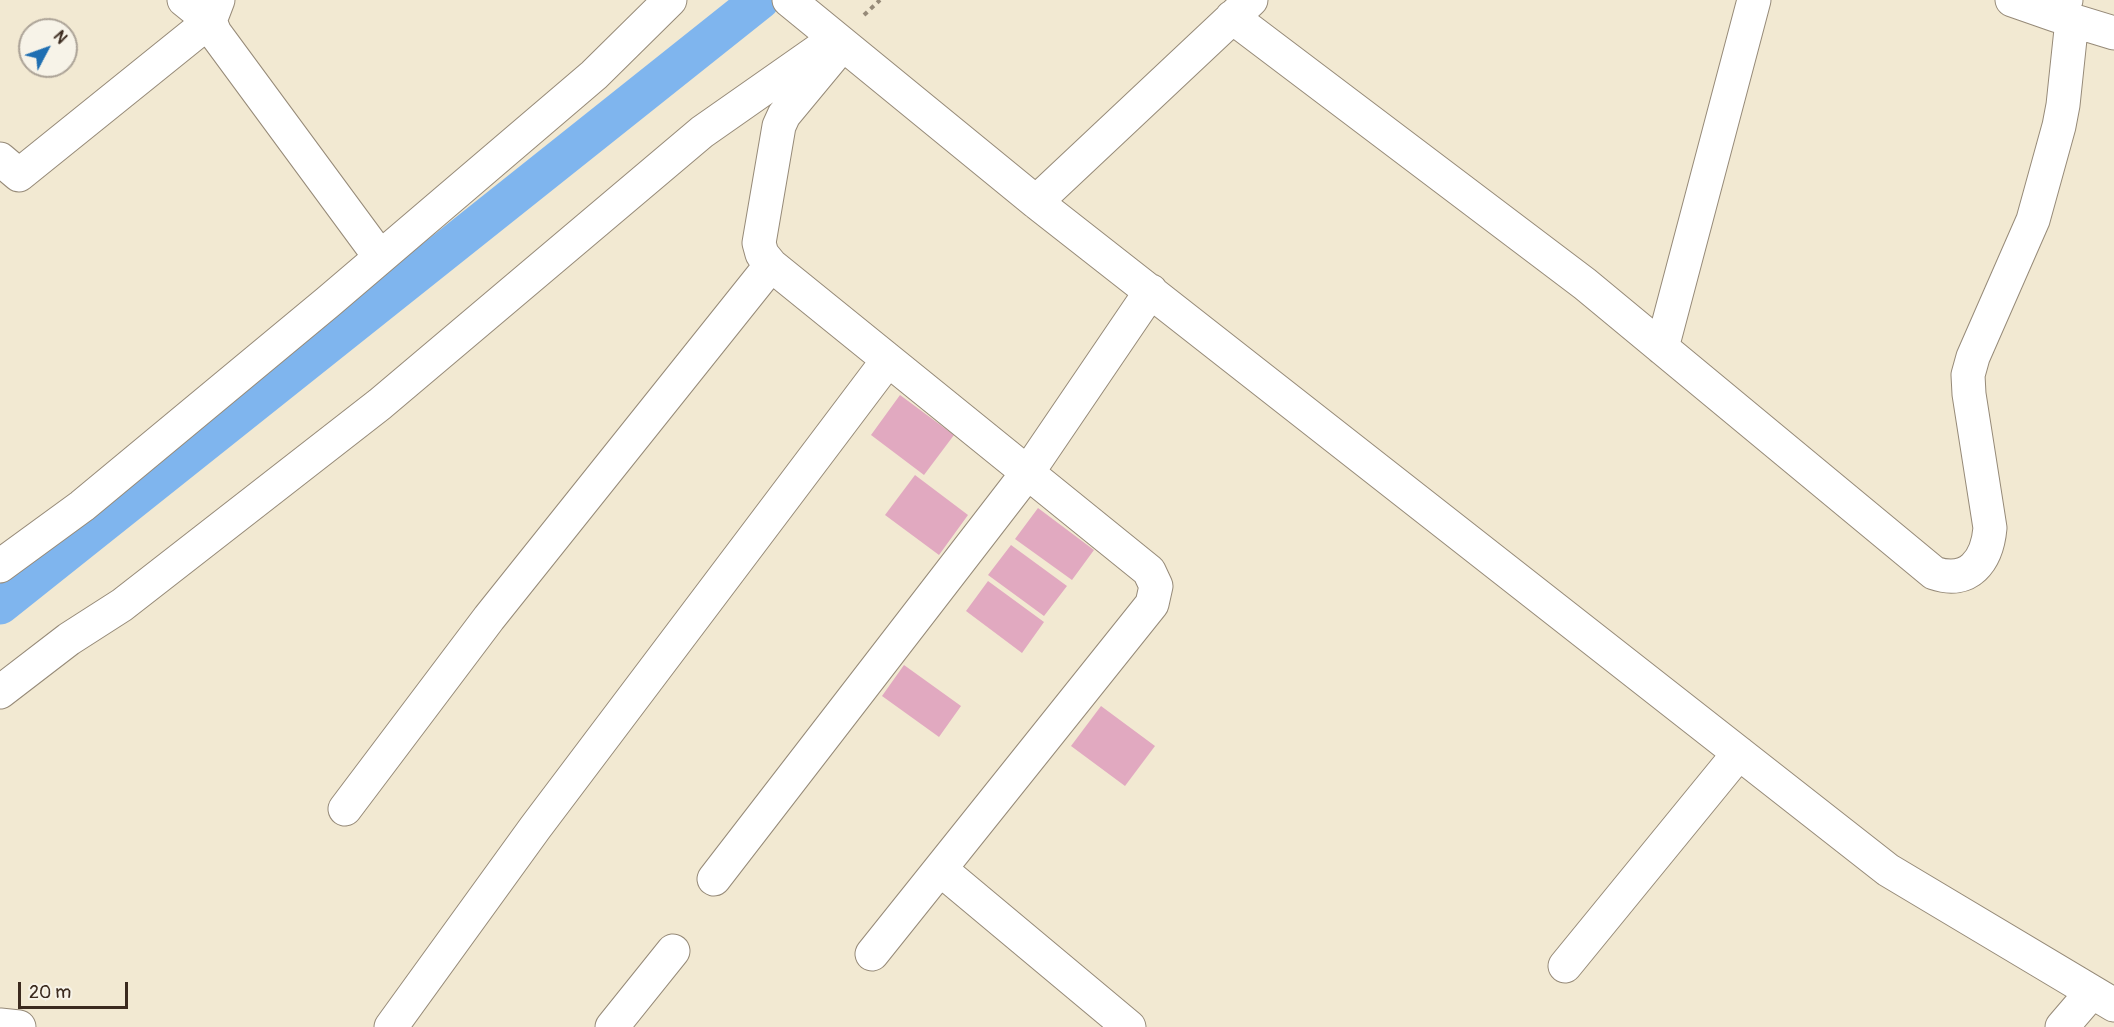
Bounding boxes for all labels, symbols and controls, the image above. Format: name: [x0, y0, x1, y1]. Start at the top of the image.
north arrow: [18, 18, 78, 78]
text: N: [49, 27, 71, 48]
scale bar: [21, 970, 130, 1008]
text: 20 m: [29, 981, 71, 1004]

